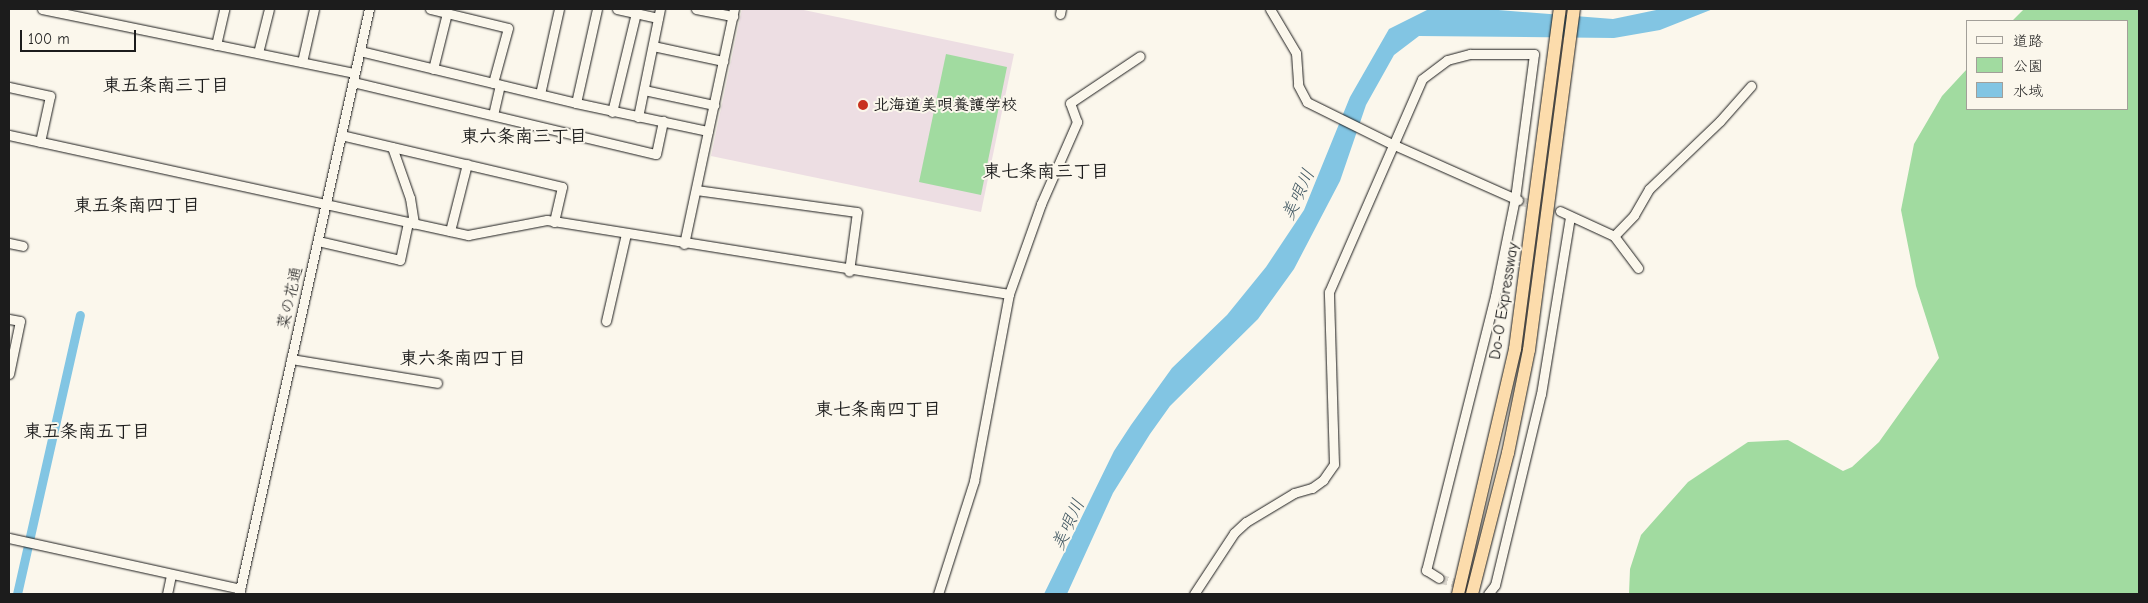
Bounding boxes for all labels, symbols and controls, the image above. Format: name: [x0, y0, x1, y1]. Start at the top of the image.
scale bar: [22, 20, 139, 52]
legend: [1966, 20, 2128, 110]
text: 100 m: [28, 30, 70, 48]
text: 道路: [2013, 32, 2043, 50]
text: 公園: [2013, 57, 2043, 75]
district label: 東五条南三丁目: [103, 75, 229, 97]
text: 水域: [2013, 82, 2043, 100]
place label: 北海道美唄養護学校: [873, 95, 1017, 115]
marker: 北海道美唄養護学校: [857, 99, 869, 111]
district label: 東六条南三丁目: [461, 126, 587, 148]
district label: 東七条南三丁目: [983, 161, 1109, 183]
water label: 美唄川: [1278, 166, 1320, 224]
district label: 東五条南四丁目: [74, 195, 200, 217]
street label: Do-O Expressway: [1485, 241, 1523, 361]
street label: 菜の花通: [273, 265, 307, 331]
district label: 東六条南四丁目: [400, 348, 526, 370]
district label: 東七条南四丁目: [815, 399, 941, 421]
district label: 東五条南五丁目: [24, 421, 150, 443]
water label: 美唄川: [1048, 496, 1090, 554]

